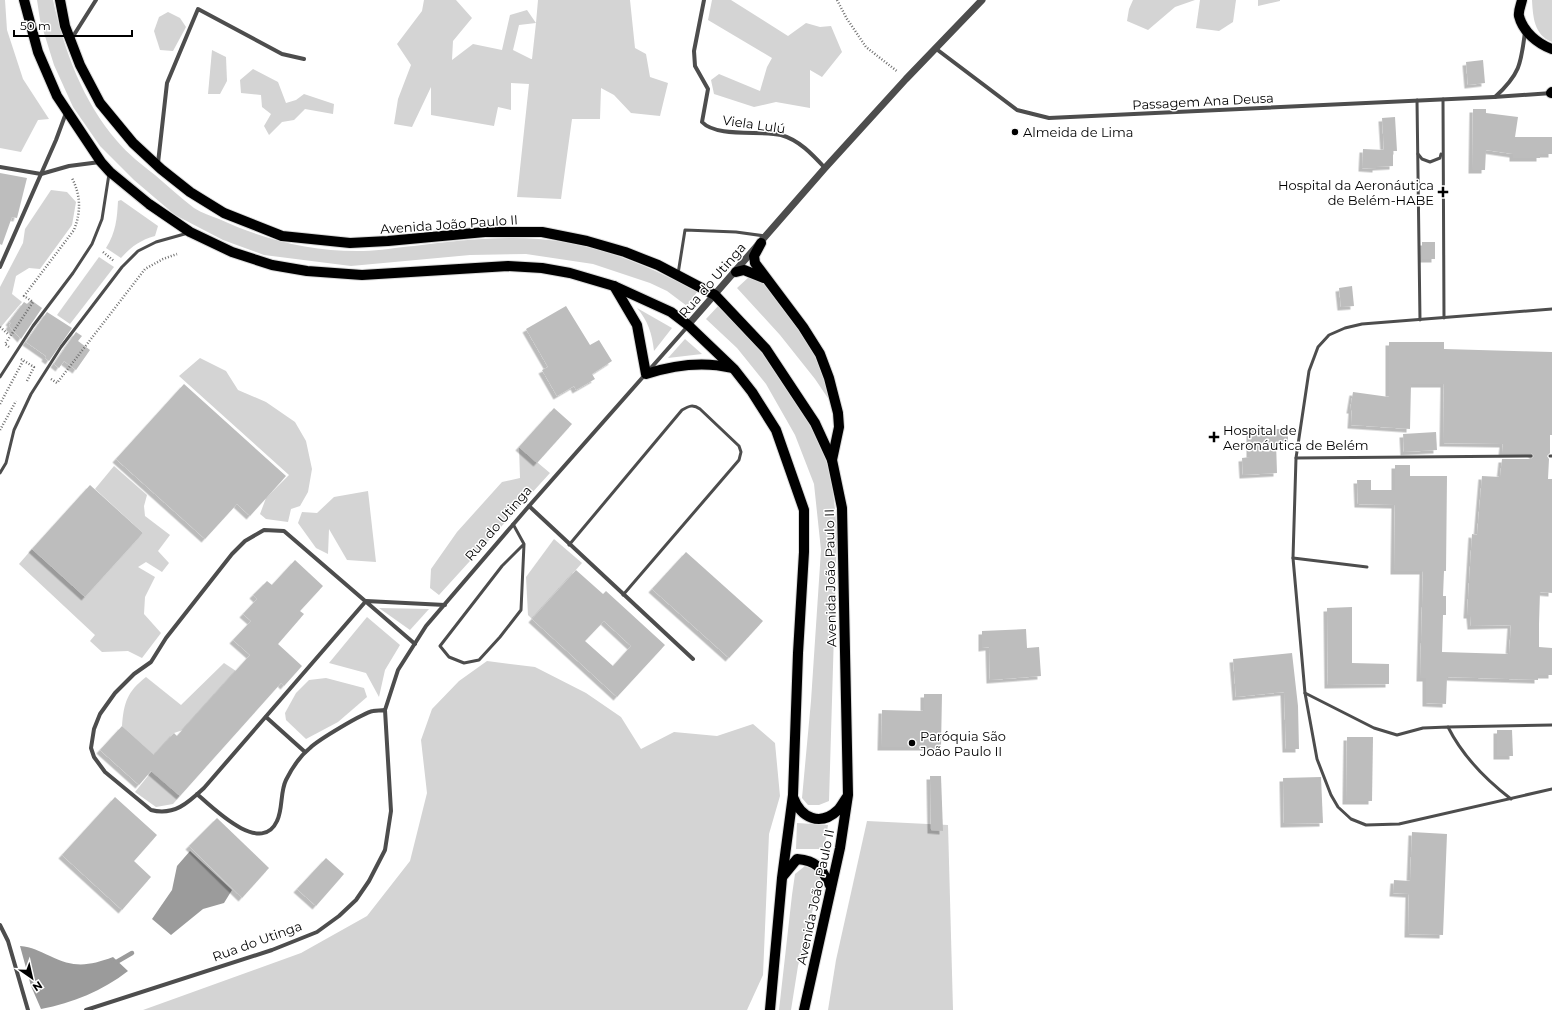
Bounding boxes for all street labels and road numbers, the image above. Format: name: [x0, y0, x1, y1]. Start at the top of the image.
street label: Passagem Ana Deusa: [1132, 89, 1274, 113]
street label: Viela Lulú: [722, 112, 786, 136]
street label: Avenida João Paulo II: [380, 211, 518, 237]
street label: Rua do Utinga: [675, 239, 749, 321]
street label: Rua do Utinga: [461, 482, 535, 564]
street label: Avenida João Paulo II: [821, 509, 839, 647]
street label: Avenida João Paulo II: [793, 828, 837, 966]
street label: Rua do Utinga: [210, 917, 304, 965]

